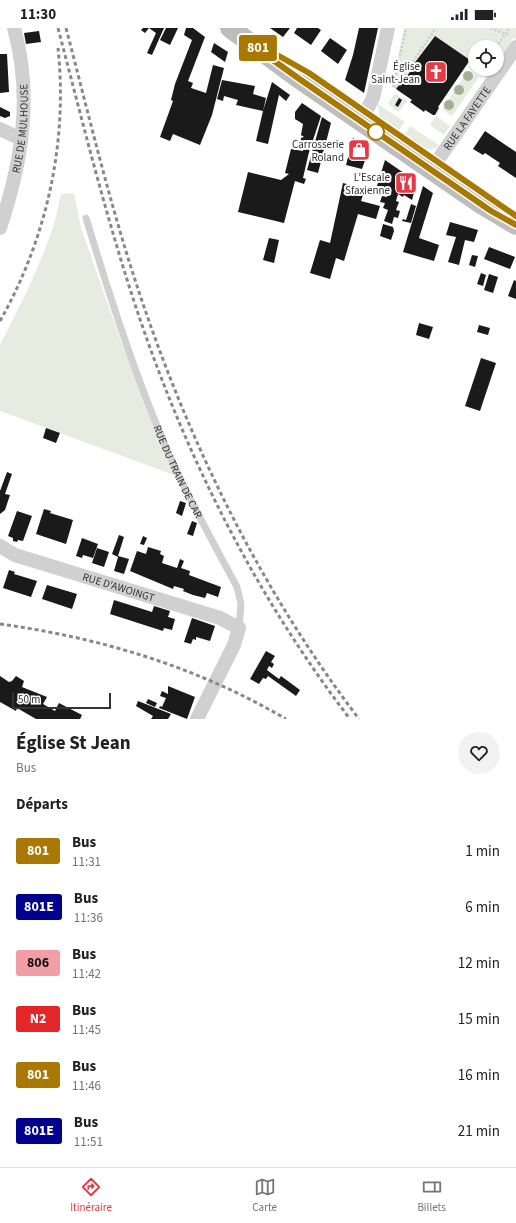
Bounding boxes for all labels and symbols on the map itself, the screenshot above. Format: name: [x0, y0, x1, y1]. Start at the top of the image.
line badge: 801: [235, 35, 281, 61]
place label: Église Saint-Jean: [371, 59, 421, 87]
church icon: Église Saint-Jean: [423, 59, 449, 85]
street label: RUE DE MULHOUSE: [9, 83, 32, 175]
street label: RUE LA FAYETTE: [440, 83, 495, 153]
unlabelled marker: [367, 123, 385, 141]
place label: Carrosserie Roland: [292, 137, 345, 165]
shop icon: Carrosserie Roland: [346, 137, 372, 163]
place label: L’Escale Sfaxienne: [345, 170, 391, 198]
restaurant icon: L’Escale Sfaxienne: [393, 170, 419, 196]
street label: RUE DU TRAIN DE CAR: [149, 423, 206, 521]
street label: RUE D'AWOINGT: [81, 569, 157, 606]
scale bar: [12, 691, 111, 710]

